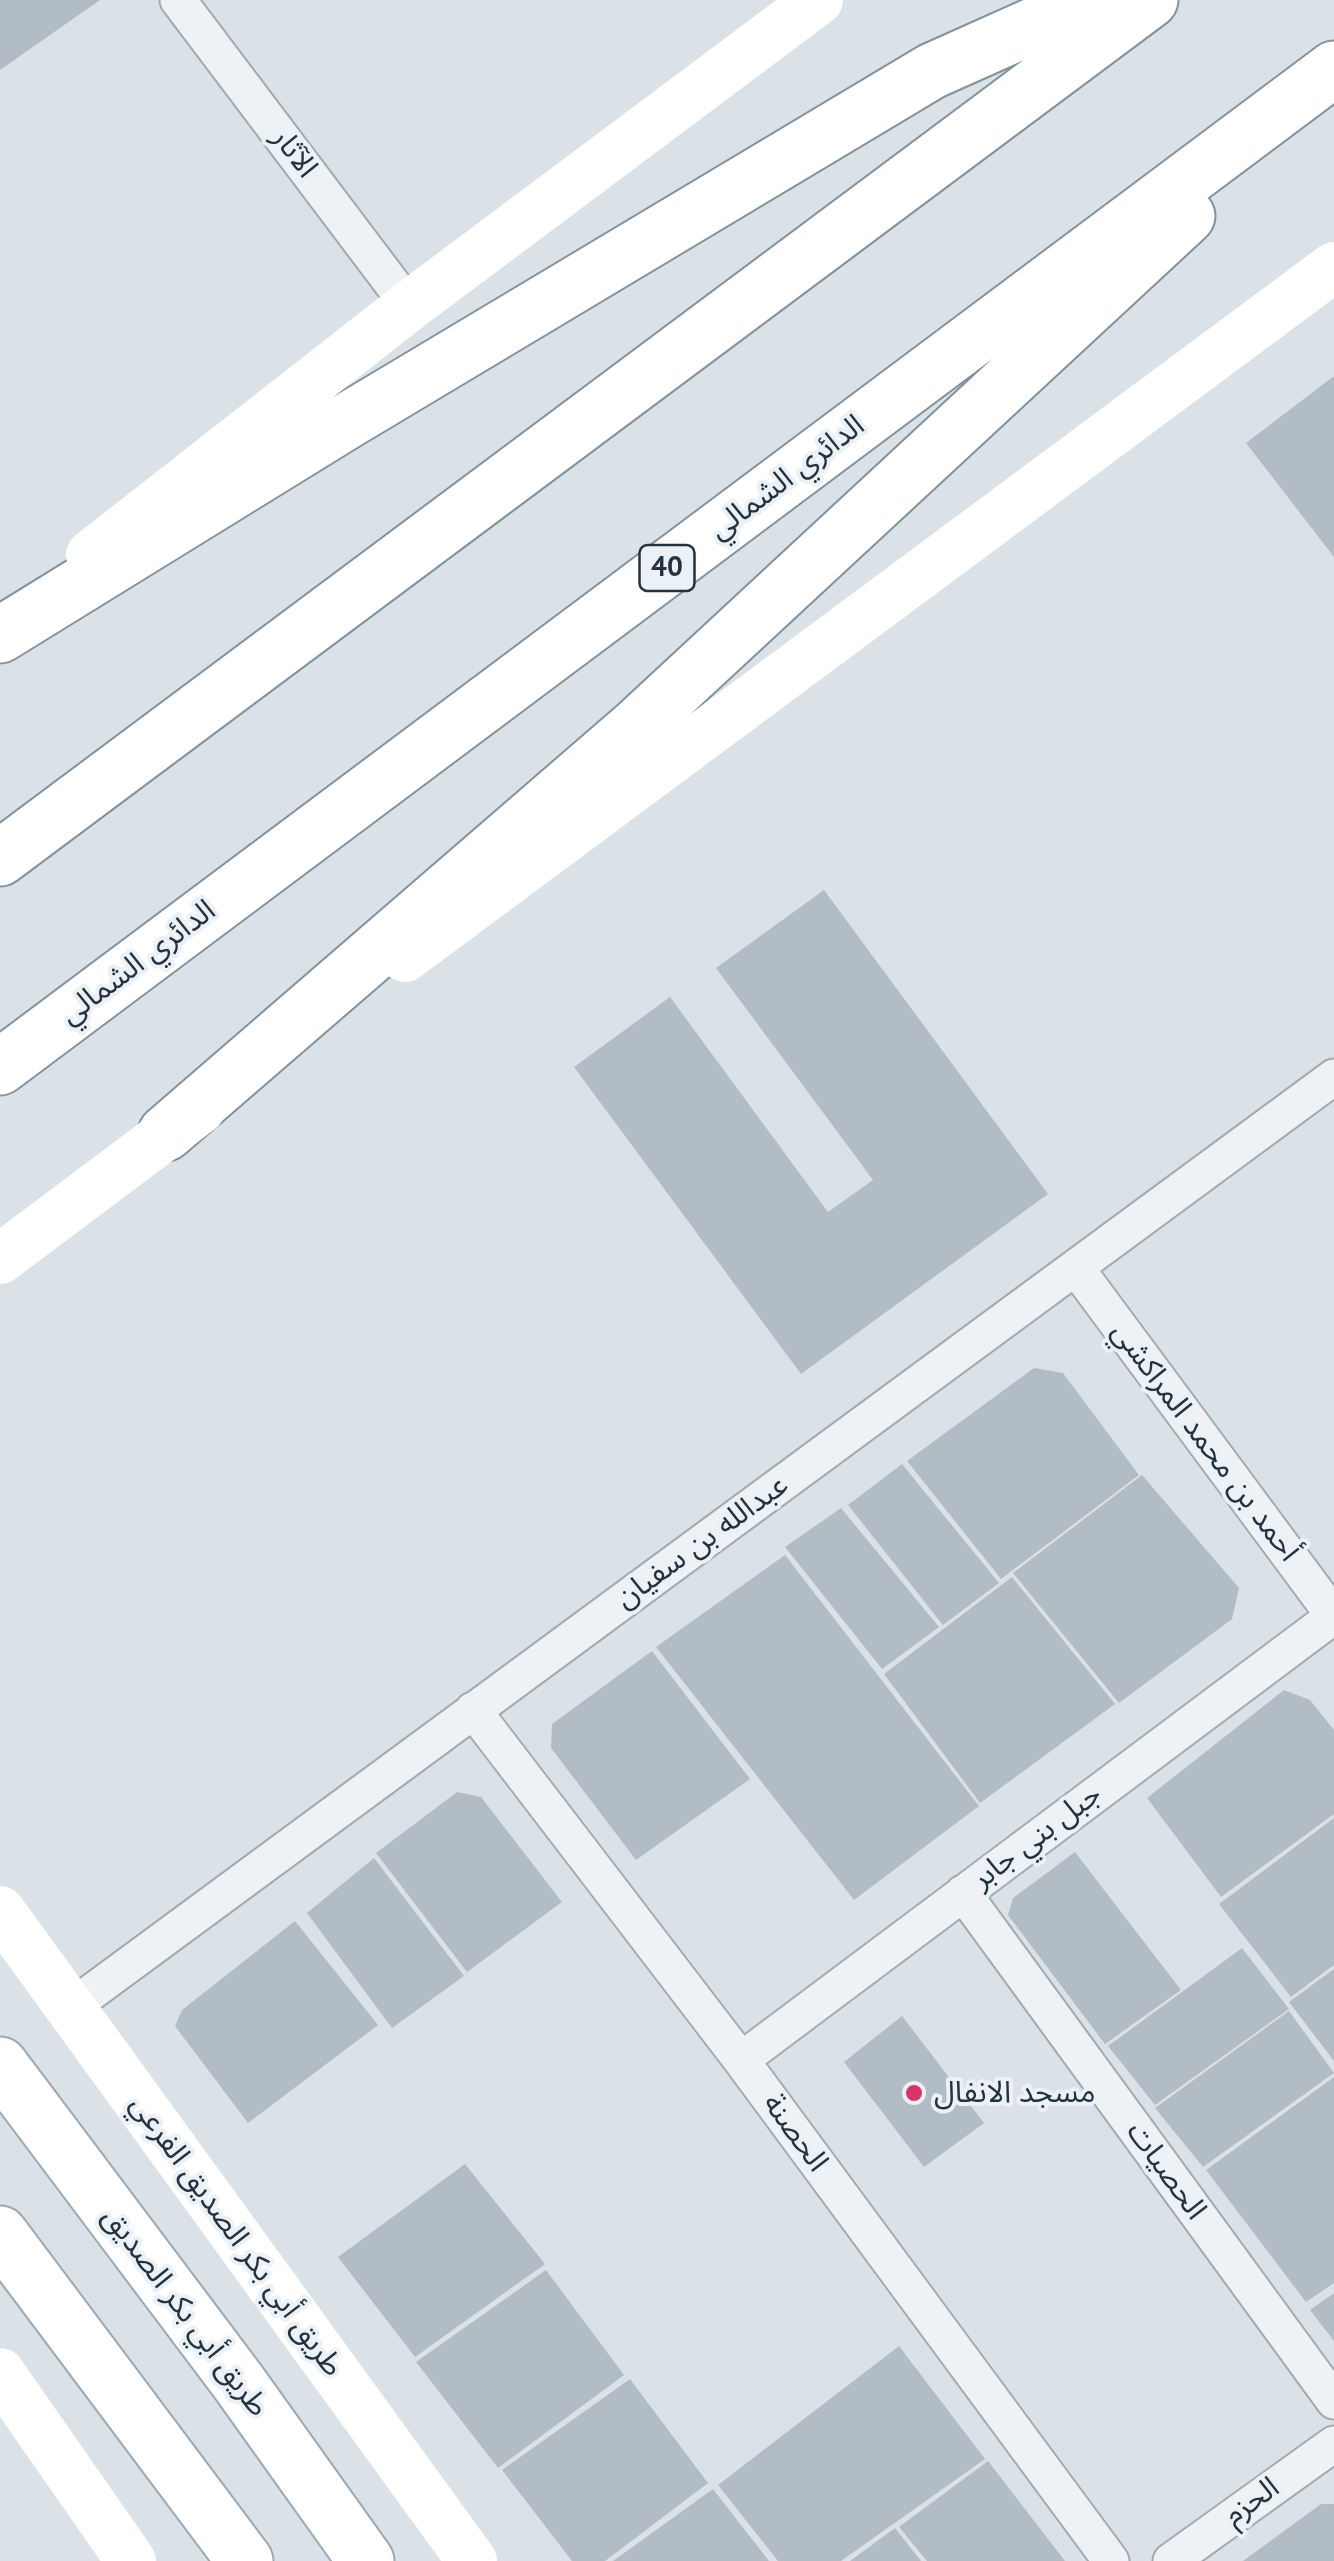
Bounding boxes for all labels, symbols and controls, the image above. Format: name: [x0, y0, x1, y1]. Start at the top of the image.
street label: الآثار: [264, 121, 324, 185]
street label: الدائري الشمالي: [702, 408, 872, 548]
road number: 40: [640, 545, 694, 591]
street label: الدائري الشمالي: [53, 893, 223, 1033]
street label: أحمد بن محمد المراكشي: [1103, 1315, 1307, 1569]
street label: عبدالله بن سفيان: [609, 1467, 795, 1617]
street label: جبل بني جابر: [965, 1777, 1109, 1897]
place label: مسجد الانفال: [934, 2075, 1095, 2111]
marker: مسجد الانفال: [903, 2082, 925, 2104]
street label: الحصنة: [755, 2087, 835, 2179]
street label: طريق أبي بكر الصديق الفرعي: [122, 2088, 350, 2384]
street label: الحصيات: [1118, 2115, 1214, 2227]
street label: طريق أبي بكر الصديق: [94, 2200, 276, 2424]
street label: الحزم: [1217, 2470, 1287, 2534]

